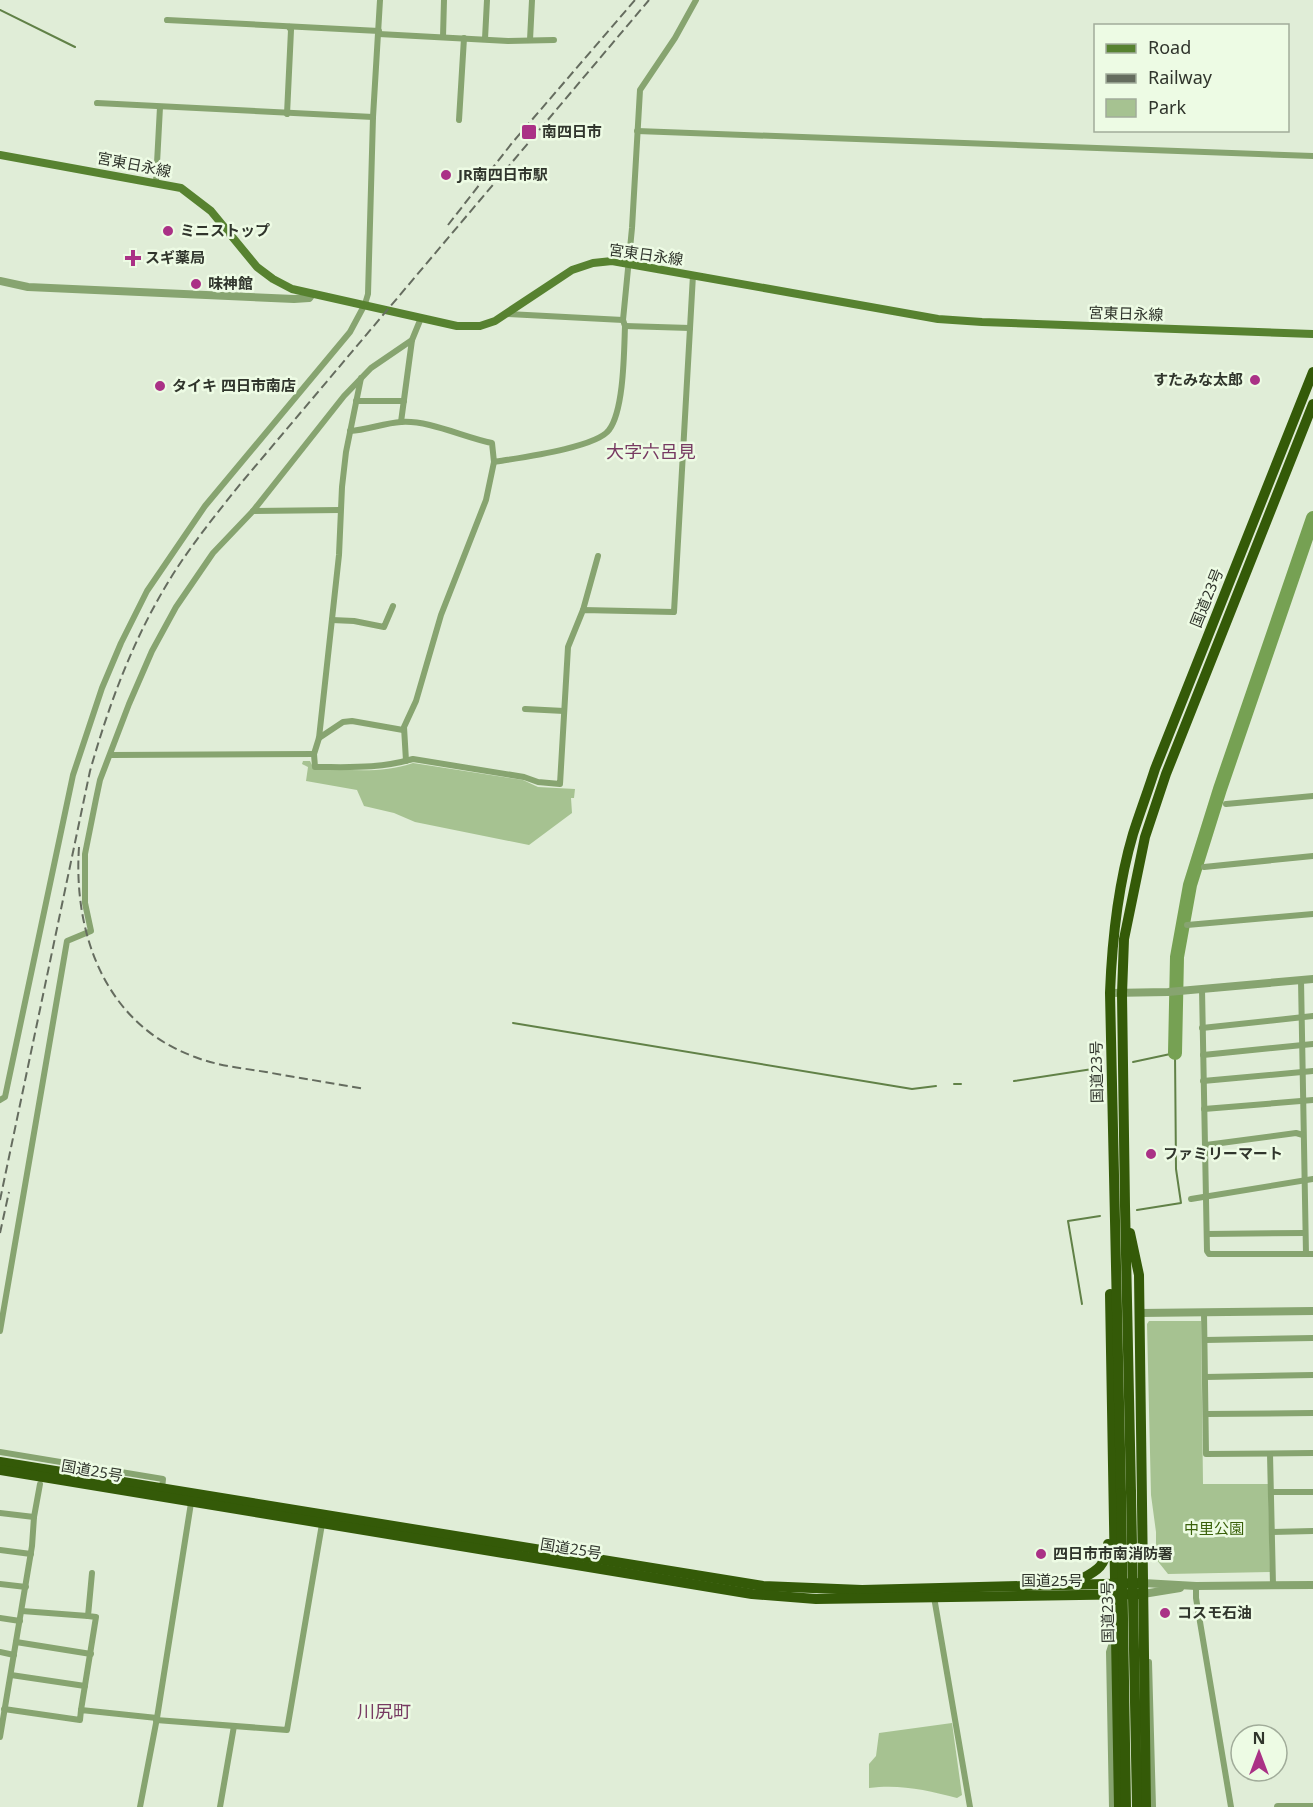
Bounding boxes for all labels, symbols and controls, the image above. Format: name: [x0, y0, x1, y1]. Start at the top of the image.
legend: [1094, 24, 1289, 132]
text: Road: [1148, 35, 1191, 59]
text: Railway: [1148, 65, 1213, 89]
text: Park: [1148, 95, 1186, 119]
place label: 南四日市: [542, 121, 602, 141]
marker: 南四日市: [520, 123, 538, 141]
street label: 宮東日永線: [95, 147, 173, 181]
place label: JR南四日市駅: [456, 164, 548, 184]
marker: JR南四日市駅: [439, 168, 453, 182]
place label: ミニストップ: [180, 220, 270, 240]
marker: ミニストップ: [161, 224, 175, 238]
street label: 宮東日永線: [608, 239, 685, 269]
place label: スギ薬局: [145, 247, 205, 267]
marker: スギ薬局: [126, 251, 140, 265]
place label: 味神館: [208, 273, 253, 293]
marker: 味神館: [189, 277, 203, 291]
street label: 宮東日永線: [1088, 302, 1164, 324]
place label: すたみな太郎: [1153, 369, 1243, 389]
marker: すたみな太郎: [1248, 373, 1262, 387]
place label: タイキ 四日市南店: [172, 375, 296, 395]
marker: タイキ 四日市南店: [153, 379, 167, 393]
district label: 大字六呂見: [606, 439, 696, 463]
street label: 国道23号: [1185, 565, 1227, 630]
street label: 国道23号: [1085, 1041, 1107, 1103]
place label: ファミリーマート: [1163, 1143, 1283, 1163]
marker: ファミリーマート: [1144, 1147, 1158, 1161]
street label: 国道25号: [60, 1455, 125, 1485]
park label: 中里公園: [1184, 1518, 1244, 1538]
street label: 国道25号: [539, 1533, 603, 1563]
place label: 四日市市南消防署: [1053, 1543, 1173, 1563]
marker: 四日市市南消防署: [1034, 1547, 1048, 1561]
street label: 国道25号: [1021, 1570, 1083, 1590]
street label: 国道23号: [1096, 1581, 1118, 1643]
place label: コスモ石油: [1177, 1602, 1252, 1622]
marker: コスモ石油: [1158, 1606, 1172, 1620]
district label: 川尻町: [357, 1699, 411, 1723]
north arrow: [1229, 1723, 1289, 1783]
text: N: [1252, 1727, 1266, 1749]

